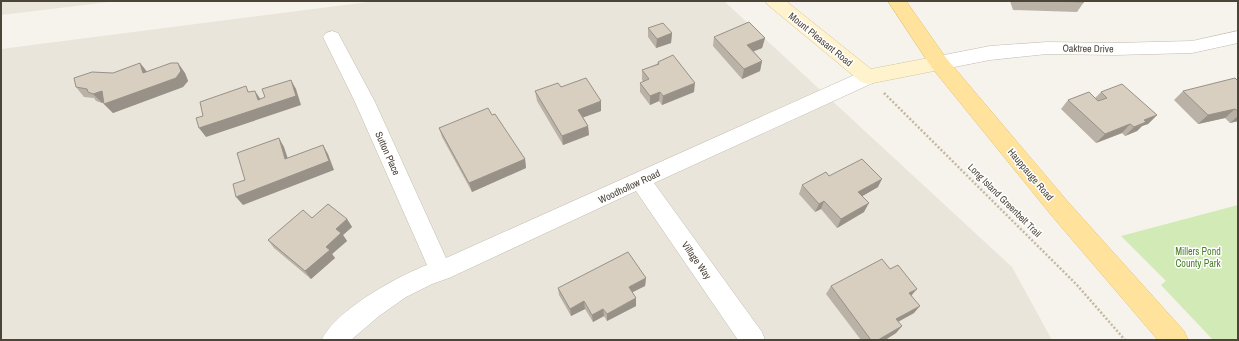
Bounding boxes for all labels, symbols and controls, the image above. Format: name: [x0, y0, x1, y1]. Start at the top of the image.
street label: Mount Pleasant Road: [786, 10, 855, 69]
street label: Oaktree Drive: [1062, 42, 1114, 55]
street label: Sutton Place: [372, 129, 403, 177]
street label: Hauppauge Road: [1005, 146, 1056, 203]
street label: Long Island Greenbelt Trail: [965, 161, 1044, 240]
street label: Woodhollow Road: [596, 167, 662, 206]
street label: Village Way: [679, 239, 715, 282]
park label: Millers Pond County Park: [1175, 245, 1221, 270]

